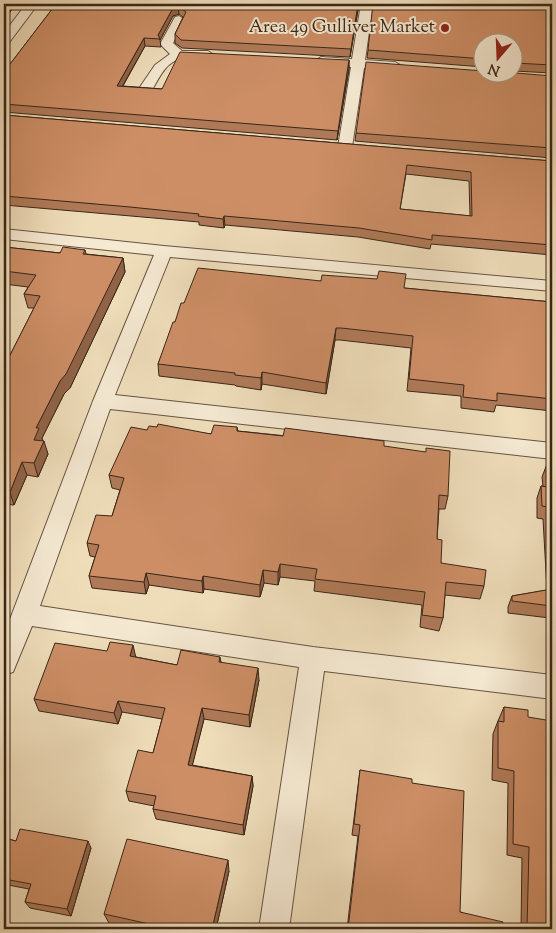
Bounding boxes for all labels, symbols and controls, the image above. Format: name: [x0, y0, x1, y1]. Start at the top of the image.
place label: Area 49 Gulliver Market: [249, 15, 435, 41]
marker: Area 49 Gulliver Market: [439, 22, 451, 34]
north arrow: [474, 32, 524, 82]
text: N: [486, 57, 503, 80]

